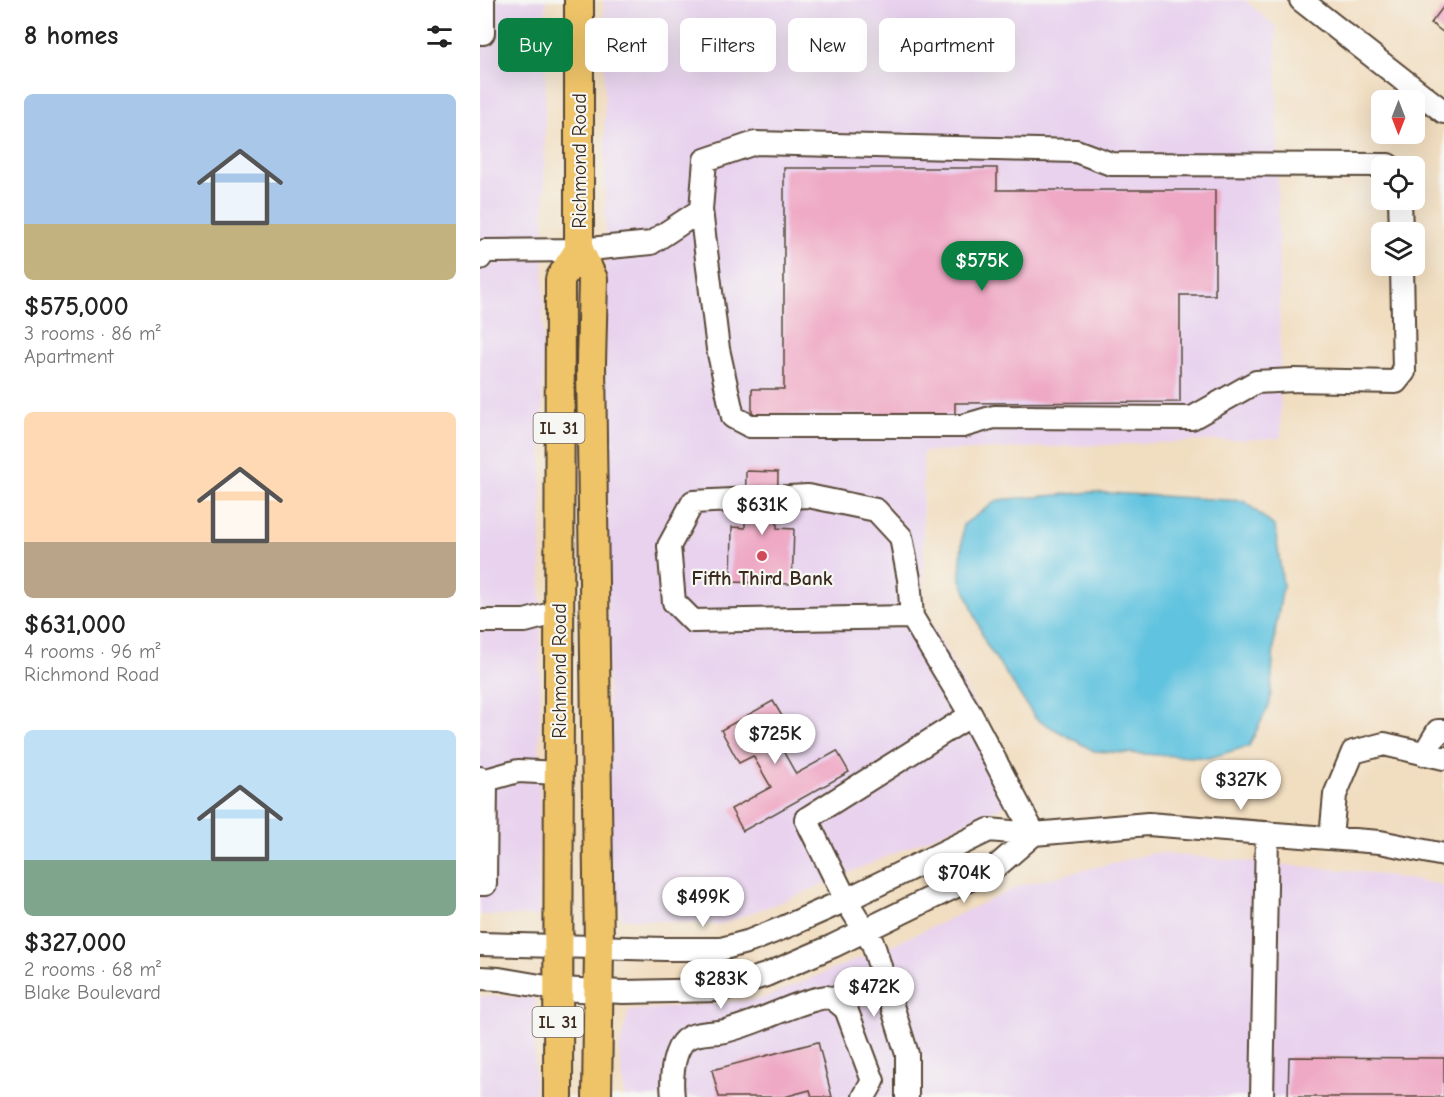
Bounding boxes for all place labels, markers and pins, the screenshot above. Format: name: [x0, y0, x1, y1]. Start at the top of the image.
pin: $575K: [940, 241, 1024, 292]
pin: $631K: [720, 485, 804, 536]
marker: Fifth Third Bank: [755, 549, 769, 563]
place label: Fifth Third Bank: [691, 567, 833, 590]
pin: $725K: [733, 714, 817, 765]
pin: $327K: [1199, 760, 1283, 811]
pin: $704K: [922, 853, 1006, 904]
pin: $499K: [661, 877, 745, 928]
pin: $283K: [679, 959, 763, 1010]
pin: $472K: [832, 967, 916, 1018]

